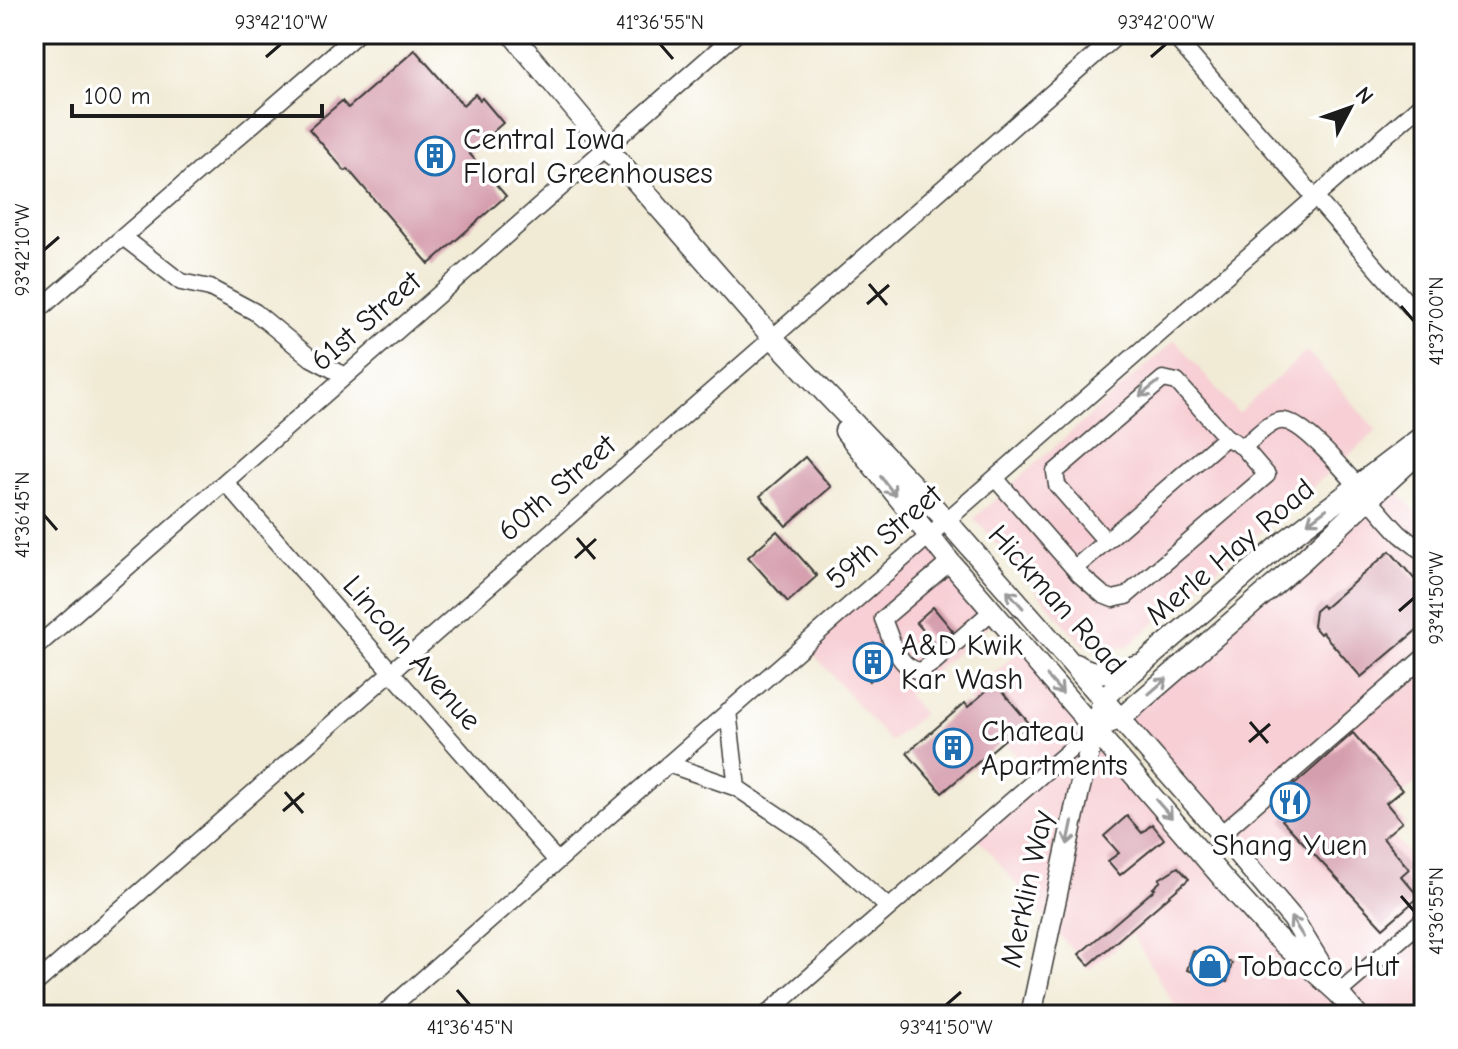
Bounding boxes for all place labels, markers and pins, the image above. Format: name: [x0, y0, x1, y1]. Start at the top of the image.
place label: Central Iowa Floral Greenhouses: [463, 122, 713, 191]
building icon: Central Iowa Floral Greenhouses: [414, 135, 456, 177]
place label: A&D Kwik Kar Wash: [901, 628, 1023, 697]
building icon: A&D Kwik Kar Wash: [852, 641, 894, 683]
place label: Chateau Apartments: [981, 714, 1128, 783]
building icon: Chateau Apartments: [932, 727, 974, 769]
restaurant icon: Shang Yuen: [1269, 781, 1311, 823]
place label: Shang Yuen: [1212, 828, 1368, 863]
shop icon: Tobacco Hut: [1189, 945, 1231, 987]
place label: Tobacco Hut: [1238, 949, 1400, 984]

